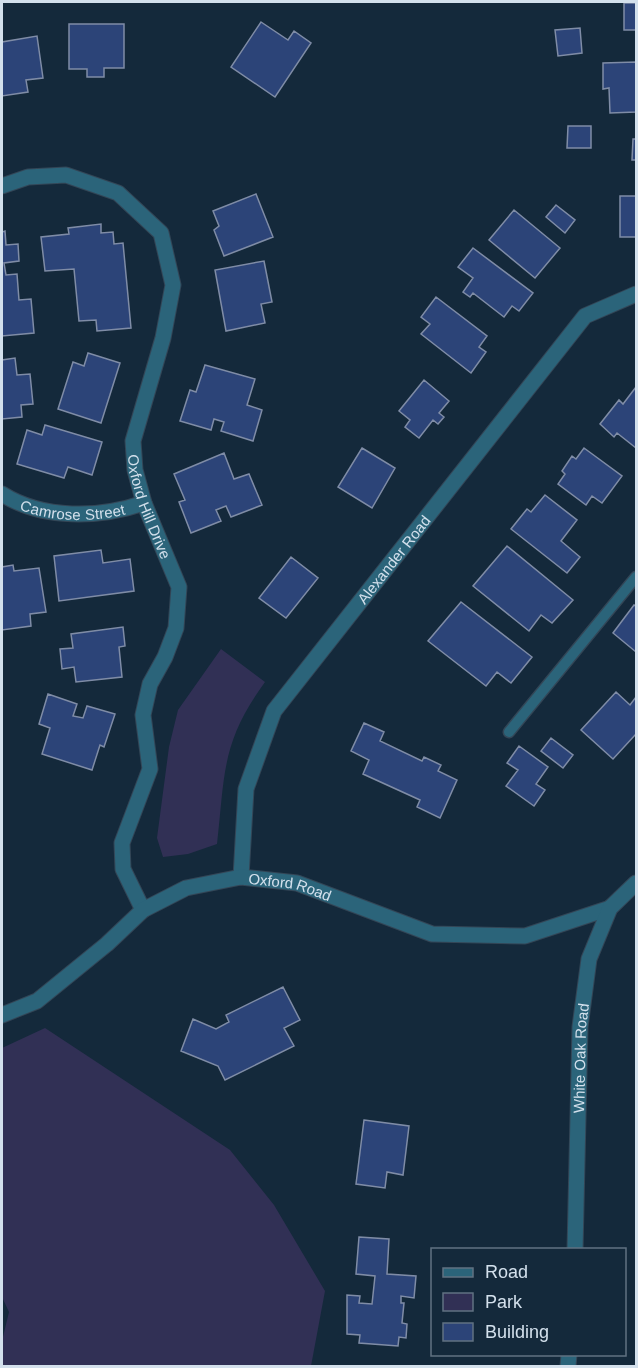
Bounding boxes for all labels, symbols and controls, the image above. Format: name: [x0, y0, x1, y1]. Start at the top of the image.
street label: Oxford Hill Drive: [125, 454, 175, 561]
street label: Camrose Street: [18, 496, 127, 523]
street label: Alexander Road: [353, 512, 433, 607]
street label: Oxford Road: [248, 869, 334, 904]
street label: White Oak Road: [570, 1002, 592, 1113]
legend: [431, 1248, 626, 1356]
text: Road: [485, 1262, 528, 1282]
text: Park: [485, 1292, 523, 1312]
text: Building: [485, 1322, 549, 1342]

